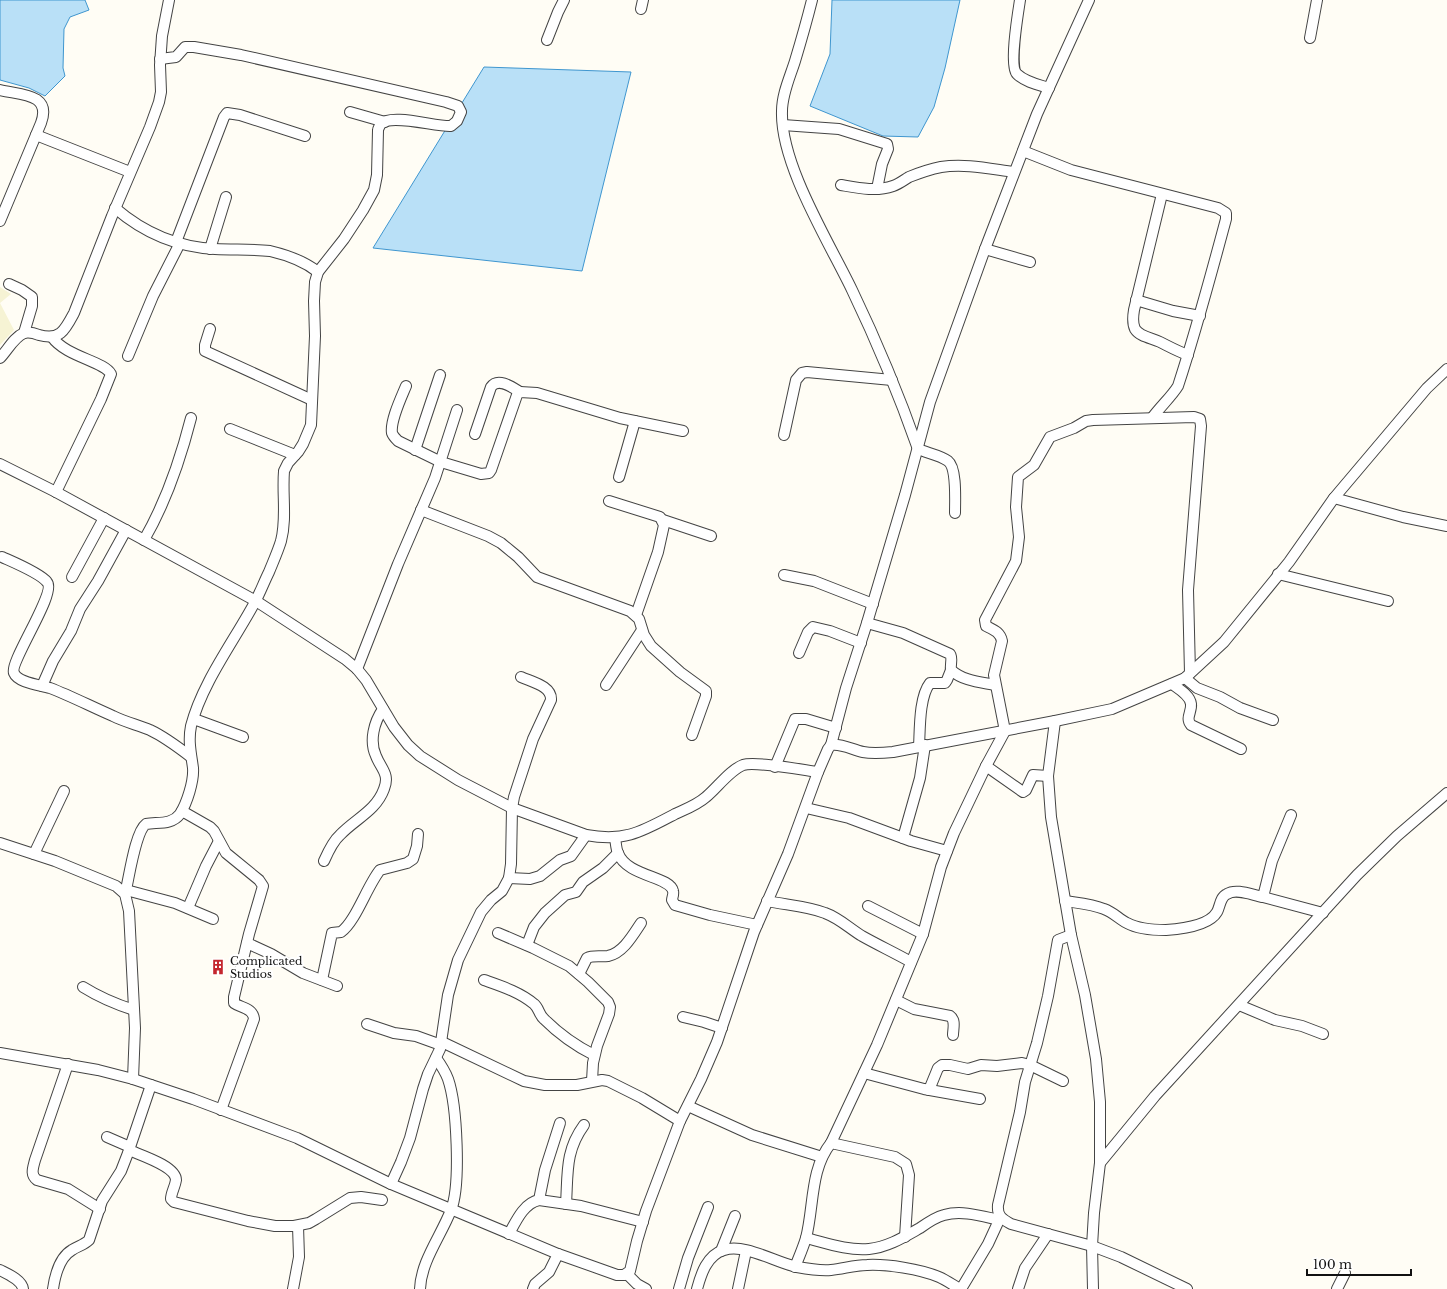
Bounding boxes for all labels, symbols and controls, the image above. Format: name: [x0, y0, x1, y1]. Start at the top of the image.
place label: Complicated Studios: [230, 954, 303, 981]
building icon: Complicated Studios: [209, 958, 227, 976]
scale bar: [1307, 1251, 1411, 1277]
text: 100 m: [1313, 1257, 1352, 1272]

